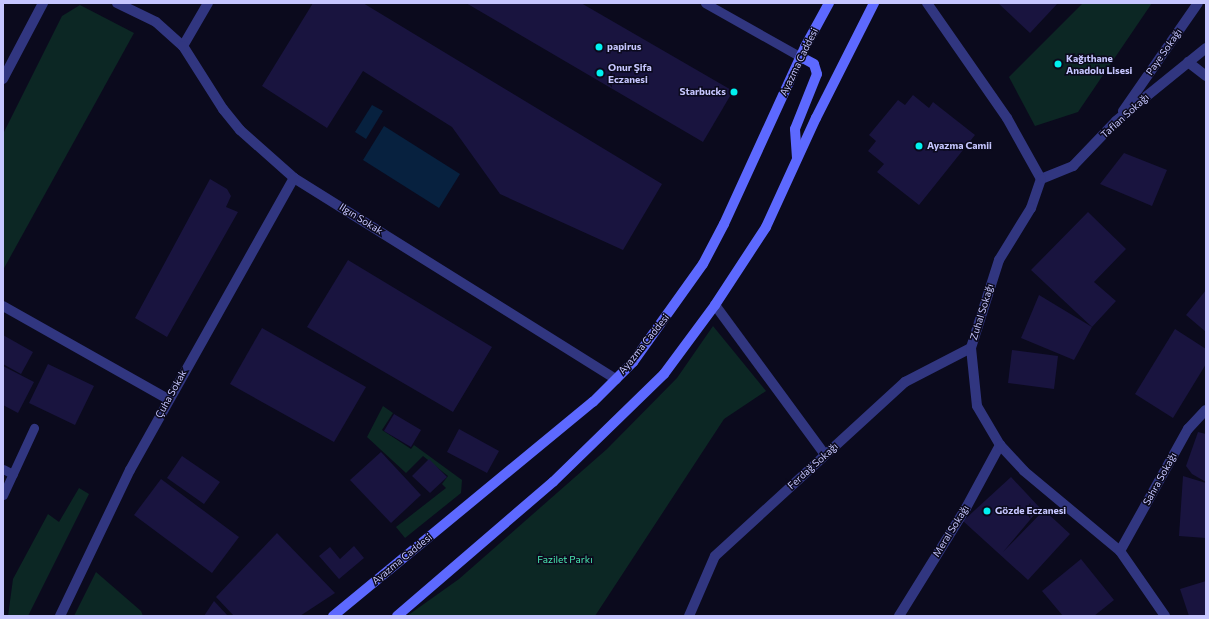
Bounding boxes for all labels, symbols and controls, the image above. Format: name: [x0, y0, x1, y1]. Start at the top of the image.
street label: Ayazma Caddesi: [777, 26, 821, 98]
street label: Paye Sokağı: [1144, 26, 1184, 78]
place label: papirus: [607, 41, 641, 53]
marker: papirus: [594, 42, 604, 52]
place label: Kağıthane Anadolu Lisesi: [1066, 52, 1132, 76]
marker: Kağıthane Anadolu Lisesi: [1053, 59, 1063, 69]
place label: Onur Şifa Eczanesi: [608, 61, 652, 84]
marker: Onur Şifa Eczanesi: [595, 68, 605, 78]
place label: Starbucks: [680, 86, 726, 98]
marker: Starbucks: [729, 87, 739, 97]
street label: Taflan Sokağı: [1098, 91, 1152, 141]
place label: Ayazma Camii: [927, 140, 992, 152]
marker: Ayazma Camii: [914, 141, 924, 151]
street label: Ilgın Sokak: [337, 201, 385, 237]
street label: Zuhal Sokağı: [968, 282, 996, 342]
street label: Ayazma Caddesi: [616, 312, 672, 376]
street label: Çuha Sokak: [153, 368, 189, 420]
street label: Ferdağ Sokağı: [785, 440, 841, 492]
street label: Sahra Sokağı: [1141, 451, 1179, 507]
street label: Meral Sokağı: [930, 503, 972, 559]
place label: Gözde Eczanesi: [995, 505, 1066, 517]
marker: Gözde Eczanesi: [982, 506, 992, 516]
street label: Ayazma Caddesi: [370, 531, 434, 587]
park label: Fazilet Parkı: [537, 554, 593, 566]

